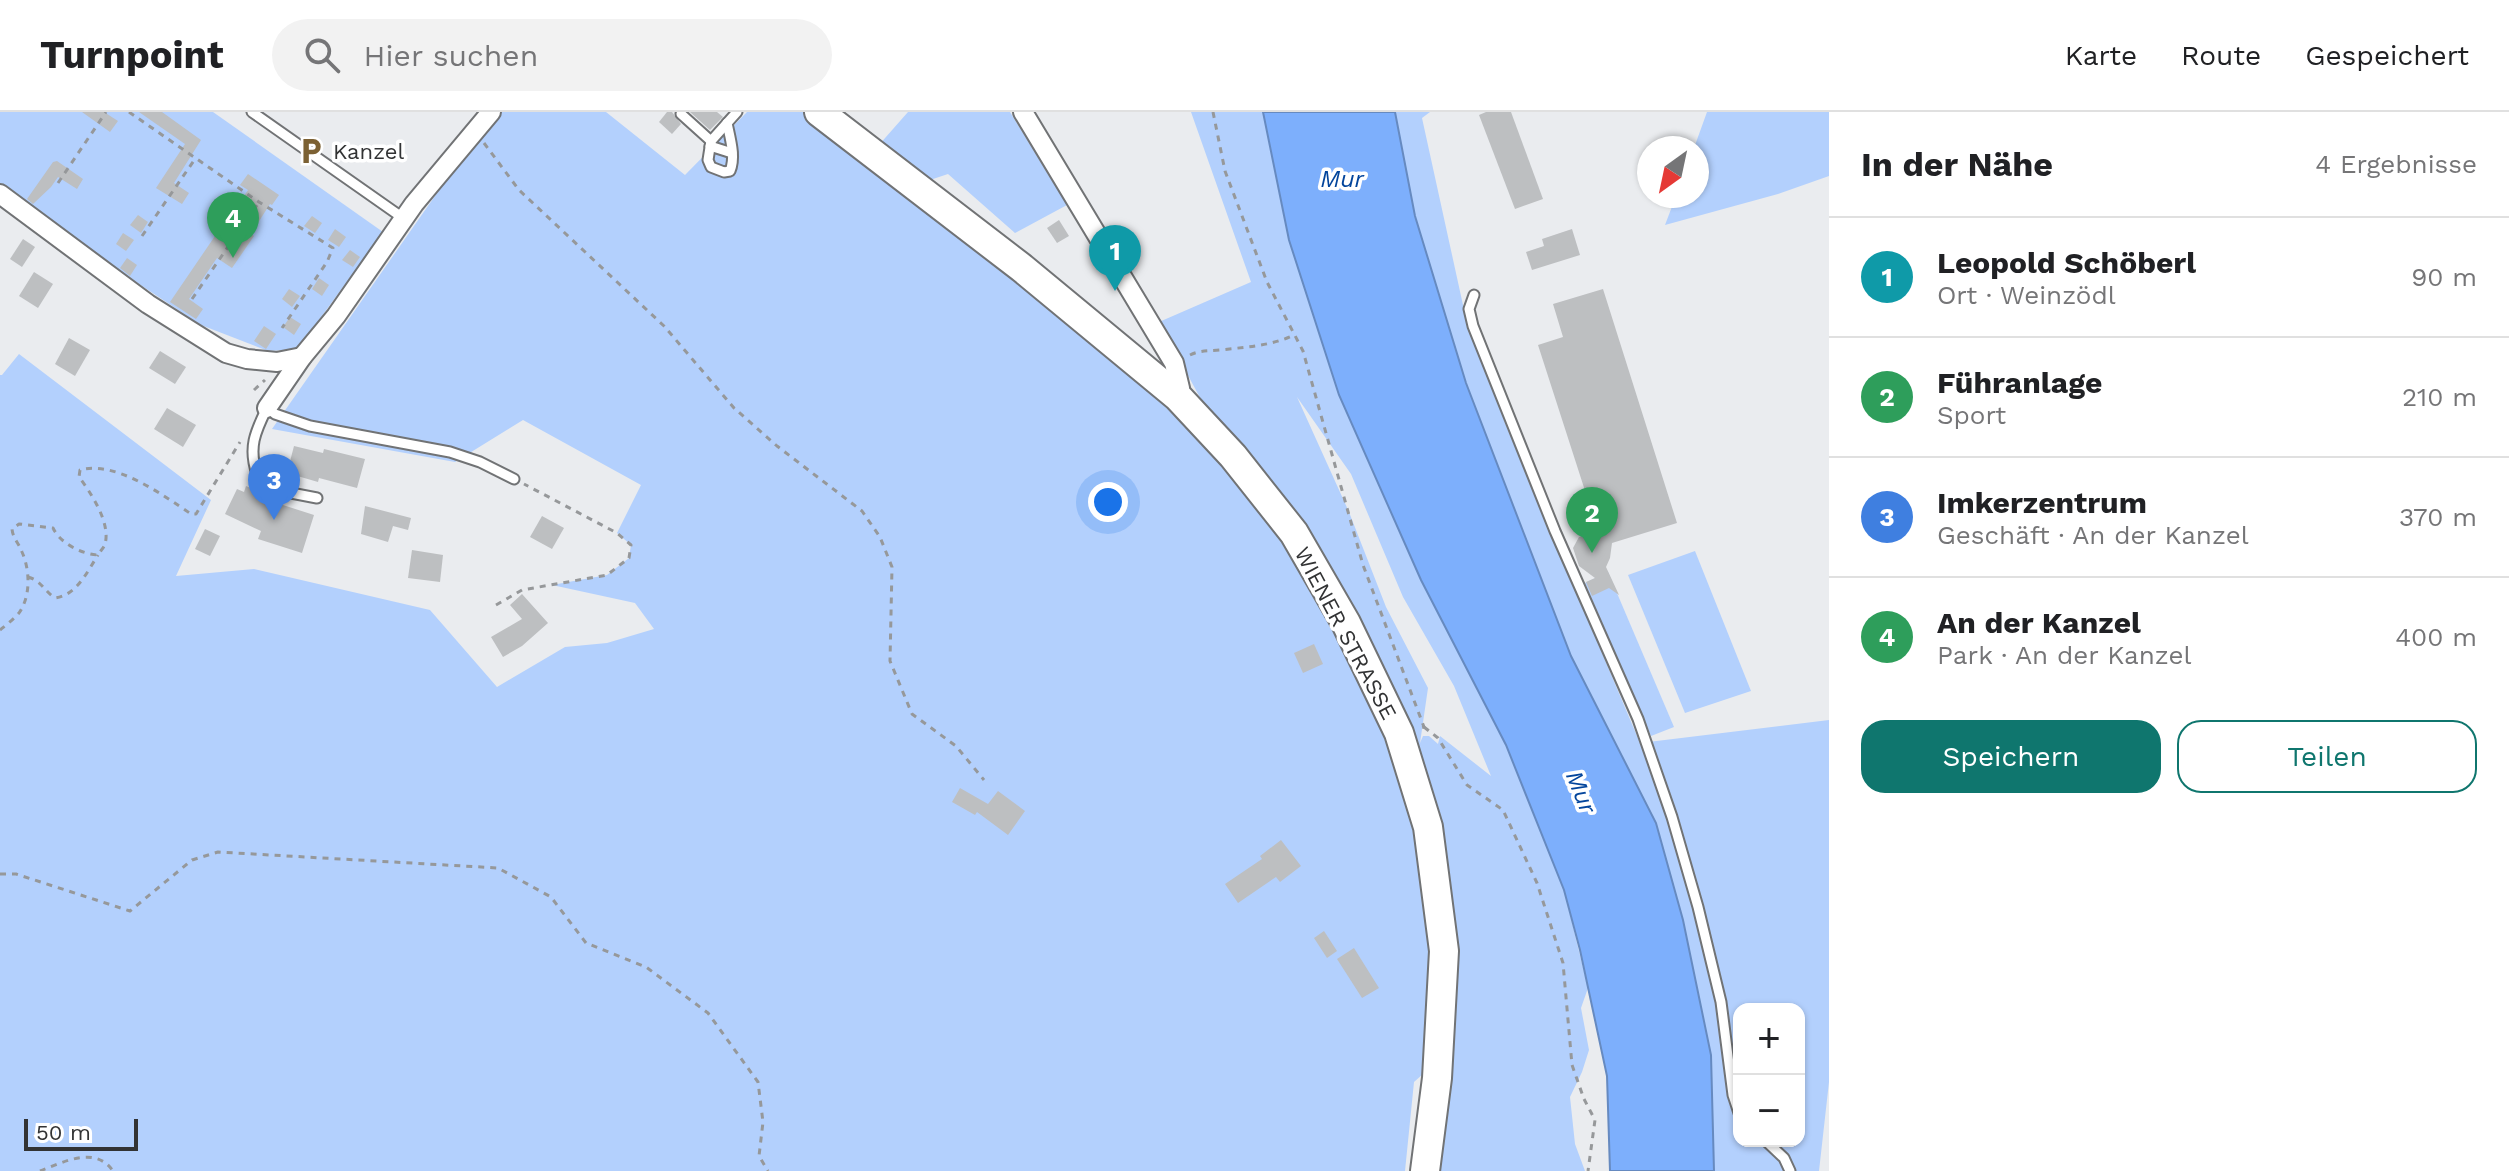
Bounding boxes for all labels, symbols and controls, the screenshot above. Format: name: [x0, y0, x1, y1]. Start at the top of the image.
search box: [272, 19, 832, 91]
text: Turnpoint: [40, 33, 224, 77]
icon: search: [300, 33, 344, 77]
text: Hier suchen: [364, 38, 538, 73]
text: Karte: [2065, 39, 2137, 72]
text: Route: [2181, 39, 2261, 72]
text: Gespeichert: [2305, 39, 2469, 72]
parking icon: Kanzel: [296, 136, 326, 166]
north arrow: [1637, 136, 1709, 208]
place label: Kanzel: [333, 139, 404, 164]
text: In der Nähe: [1861, 144, 2053, 184]
text: 4 Ergebnisse: [2315, 149, 2477, 179]
water label: Mur: [1320, 165, 1365, 193]
pin: 4: [207, 192, 259, 258]
pin: 1: [1089, 225, 1141, 291]
text: Leopold Schöberl: [1937, 245, 2196, 280]
text: 1: [1881, 262, 1893, 292]
text: 90 m: [2411, 262, 2477, 292]
text: Ort · Weinzödl: [1937, 280, 2116, 310]
text: Führanlage: [1937, 365, 2102, 400]
text: 2: [1879, 382, 1895, 412]
text: 210 m: [2402, 382, 2477, 412]
text: Sport: [1937, 400, 2006, 430]
pin: 3: [248, 454, 300, 520]
your location: [1088, 482, 1128, 522]
text: Imkerzentrum: [1937, 485, 2147, 520]
pin: 2: [1566, 487, 1618, 553]
text: 3: [1879, 502, 1895, 532]
text: 370 m: [2399, 502, 2477, 532]
text: Geschäft · An der Kanzel: [1937, 520, 2249, 550]
street label: WIENER STRASSE: [1289, 543, 1402, 724]
text: An der Kanzel: [1937, 605, 2141, 640]
text: 4: [1879, 622, 1895, 652]
text: 400 m: [2395, 622, 2477, 652]
text: Park · An der Kanzel: [1937, 640, 2191, 670]
button: Speichern: [1861, 720, 2161, 793]
button: Teilen: [2177, 720, 2477, 793]
water label: Mur: [1560, 767, 1603, 819]
map controls: [1733, 1003, 1805, 1147]
button: +: [1733, 1003, 1805, 1075]
button: −: [1733, 1075, 1805, 1147]
scale bar: [24, 1115, 138, 1151]
text: 50 m: [36, 1120, 91, 1145]

